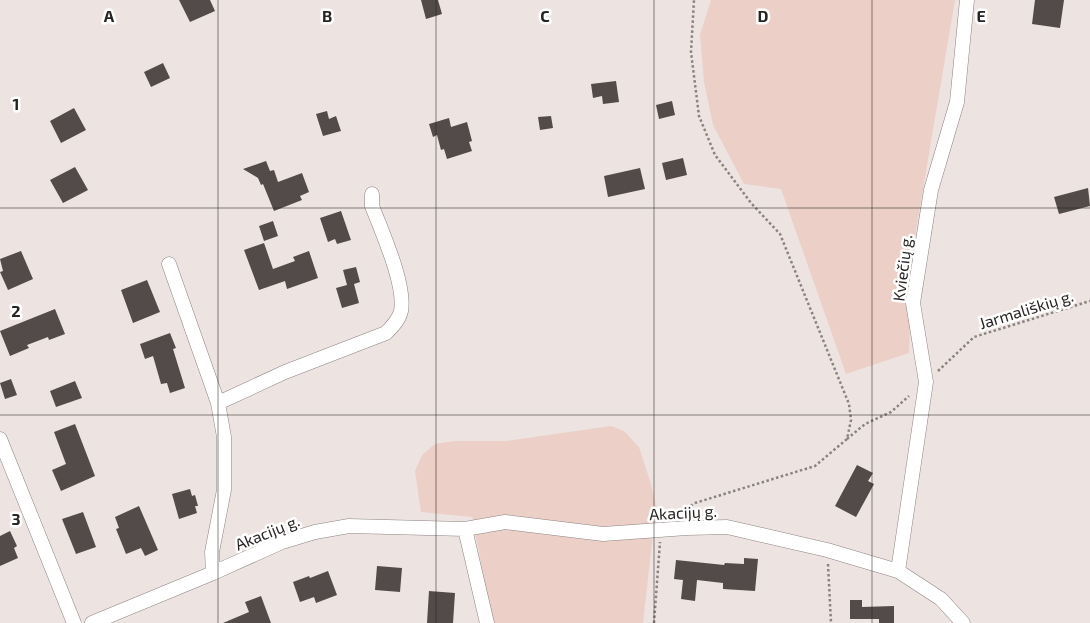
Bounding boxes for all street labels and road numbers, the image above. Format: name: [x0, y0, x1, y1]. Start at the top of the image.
street label: Kviečių g.: [888, 234, 916, 302]
street label: Jarmališkių g.: [977, 286, 1075, 332]
street label: Akacijų g.: [649, 501, 717, 524]
street label: Akacijų g.: [232, 510, 302, 554]

